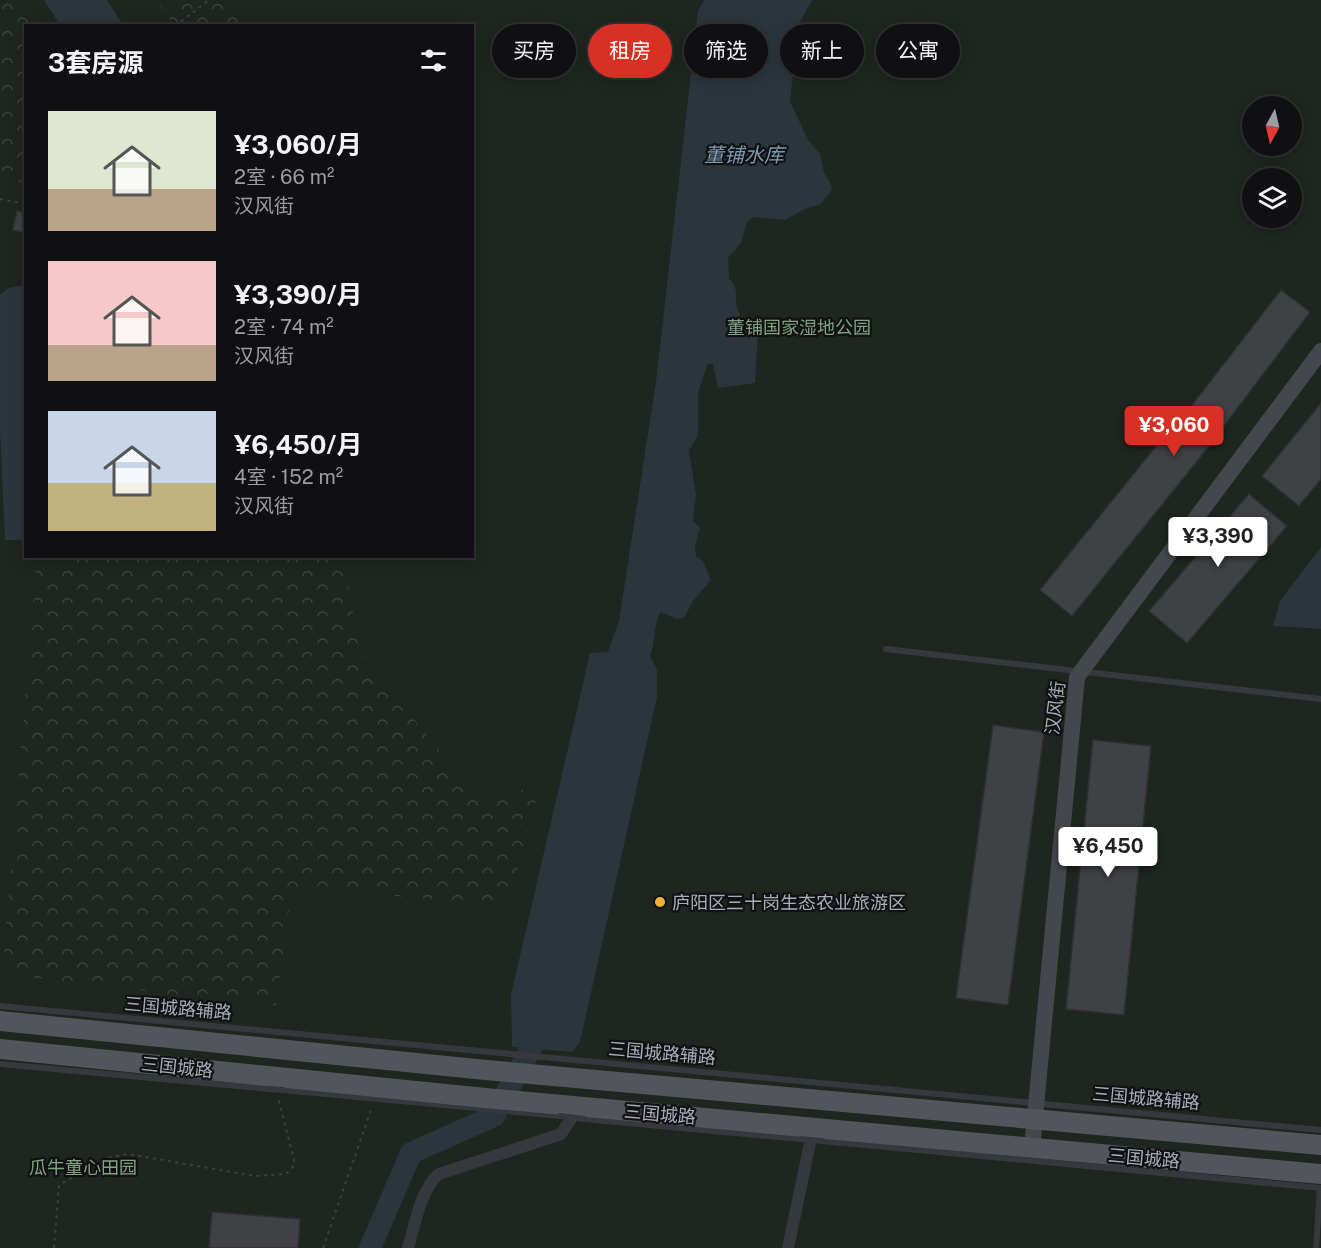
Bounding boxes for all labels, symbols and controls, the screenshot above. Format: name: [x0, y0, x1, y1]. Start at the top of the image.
chip: 买房: [492, 24, 576, 78]
chip: 租房: [588, 24, 672, 78]
chip: 筛选: [684, 24, 768, 78]
chip: 新上: [780, 24, 864, 78]
chip: 公寓: [876, 24, 960, 78]
icon: filters: [417, 44, 450, 77]
text: 3套房源: [48, 47, 143, 78]
north arrow: [1242, 96, 1302, 156]
map controls: [1242, 96, 1302, 228]
text: ¥3,060/月: [234, 129, 362, 160]
icon: home: [96, 135, 168, 207]
water label: 董铺水库: [704, 143, 787, 167]
text: 2室 · 66 m²: [234, 165, 334, 189]
button: layers: [1242, 168, 1302, 228]
text: 汉风街: [234, 194, 294, 218]
text: ¥3,390/月: [234, 279, 363, 310]
icon: home: [96, 285, 168, 357]
text: 2室 · 74 m²: [234, 315, 334, 339]
park label: 董铺国家湿地公园: [727, 317, 871, 338]
text: 汉风街: [234, 344, 294, 368]
pin: ¥3,060: [1125, 406, 1223, 457]
text: ¥3,060: [1139, 413, 1209, 437]
text: ¥6,450/月: [234, 429, 362, 460]
icon: home: [96, 435, 168, 507]
text: 4室 · 152 m²: [234, 465, 343, 489]
text: 汉风街: [234, 494, 294, 518]
pin: ¥3,390: [1169, 517, 1267, 568]
text: ¥3,390: [1182, 524, 1254, 548]
street label: 汉风街: [1041, 680, 1069, 736]
pin: ¥6,450: [1059, 827, 1157, 878]
text: ¥6,450: [1072, 834, 1144, 858]
place label: 庐阳区三十岗生态农业旅游区: [672, 892, 906, 913]
marker: 庐阳区三十岗生态农业旅游区: [653, 895, 667, 909]
street label: 三国城路辅路: [123, 993, 233, 1023]
street label: 三国城路辅路: [607, 1038, 717, 1068]
street label: 三国城路: [140, 1053, 214, 1081]
street label: 三国城路辅路: [1091, 1083, 1201, 1113]
street label: 三国城路: [623, 1100, 697, 1128]
street label: 三国城路: [1107, 1144, 1181, 1172]
park label: 瓜牛童心田园: [29, 1157, 137, 1178]

